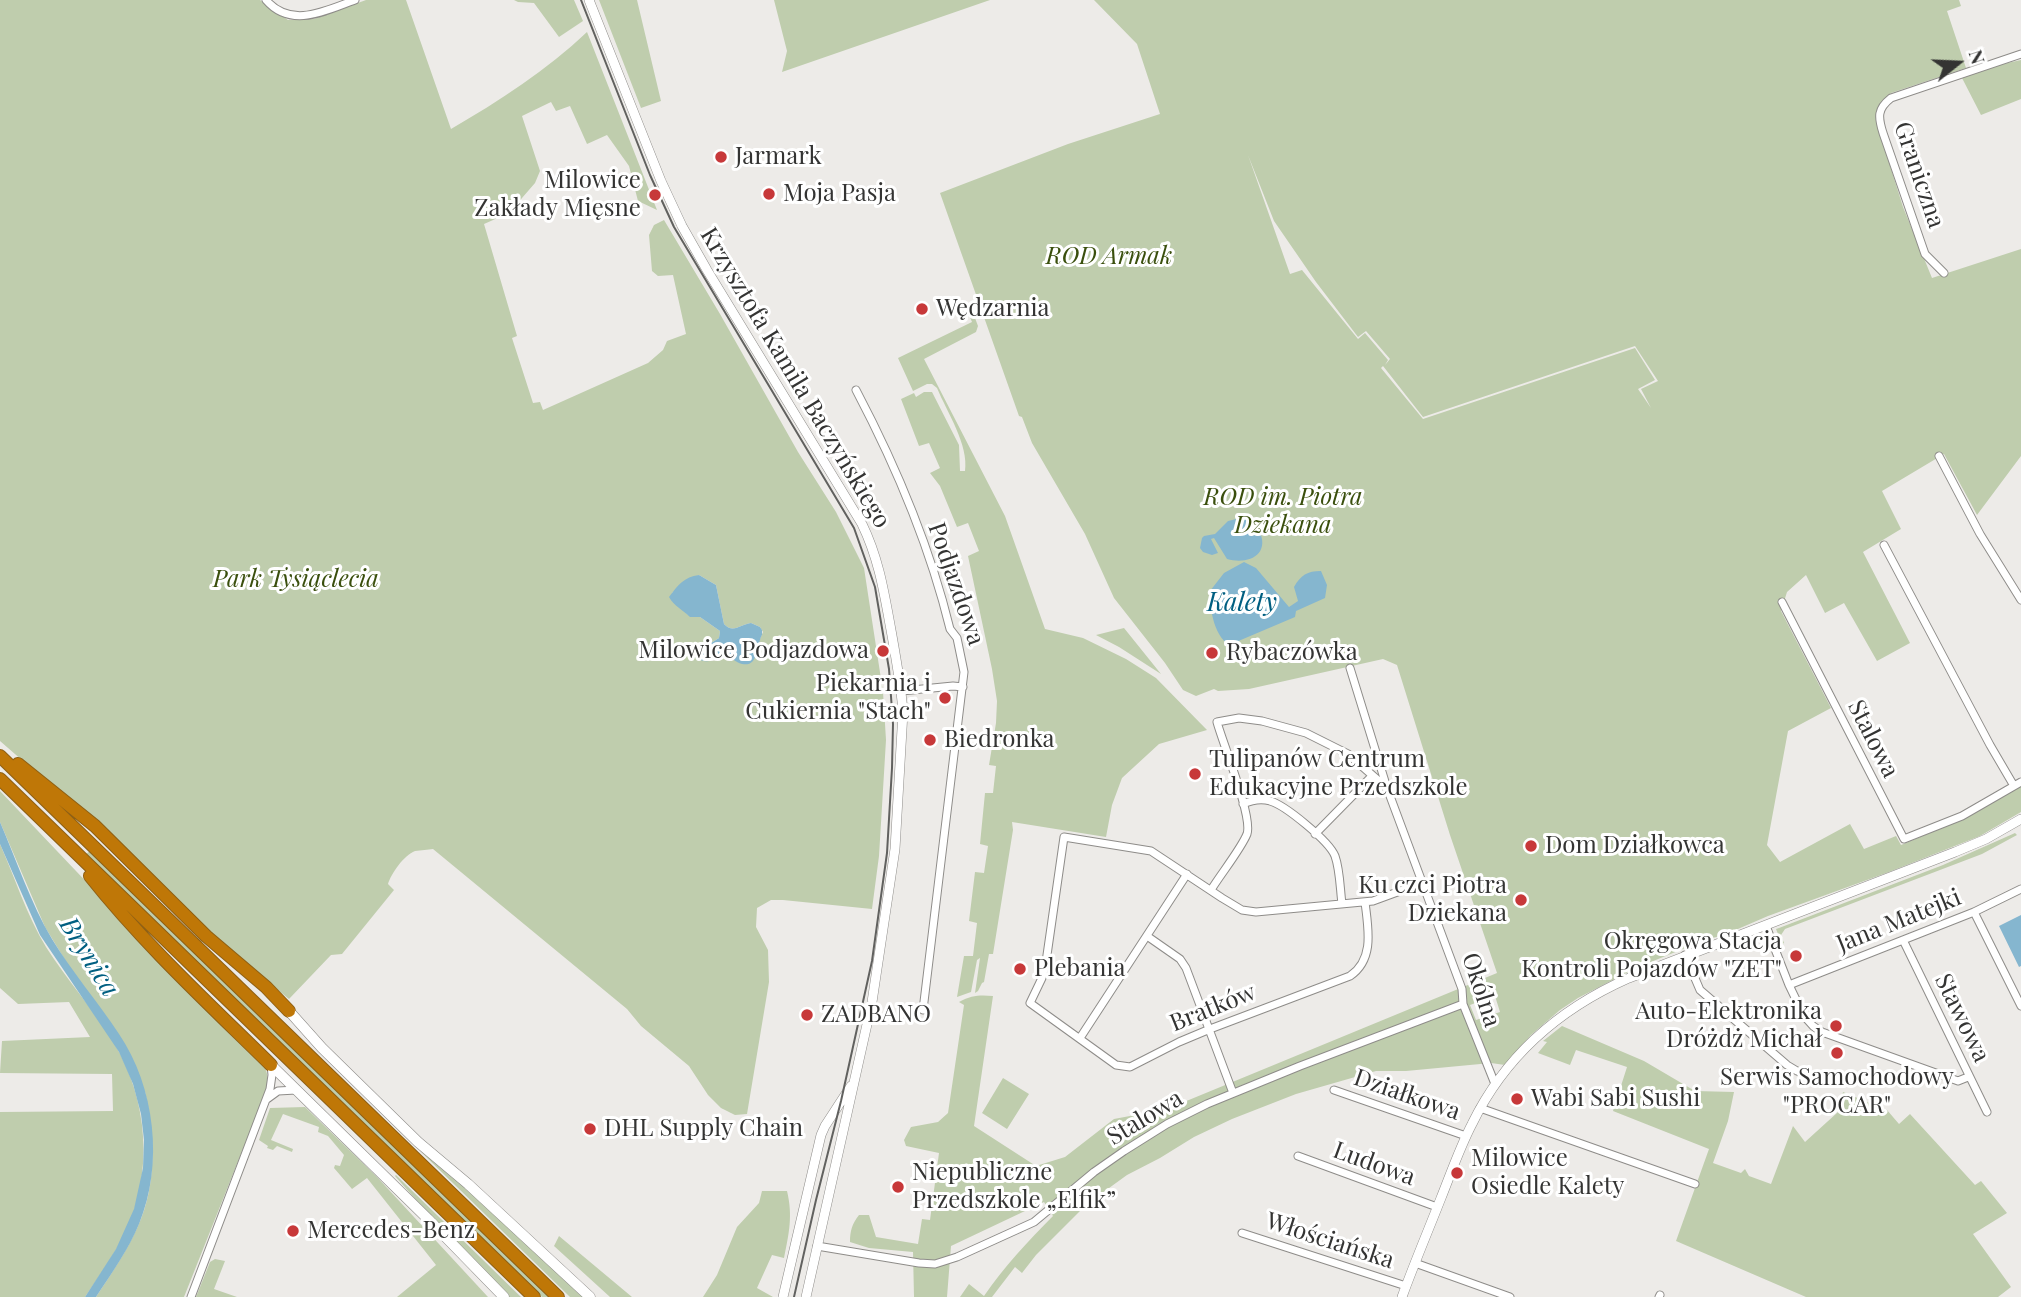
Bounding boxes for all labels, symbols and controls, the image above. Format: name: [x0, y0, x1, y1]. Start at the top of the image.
north arrow: [1923, 28, 1993, 98]
text: N: [1963, 46, 1992, 67]
street label: Graniczna: [1887, 118, 1951, 232]
place label: Jarmark: [735, 143, 822, 171]
marker: Jarmark: [713, 149, 729, 165]
place label: Milowice Zakłady Mięsne: [474, 167, 641, 223]
place label: Moja Pasja: [783, 180, 896, 208]
marker: Moja Pasja: [761, 186, 777, 202]
marker: Milowice Zakłady Mięsne: [647, 187, 663, 203]
street label: Krzysztofa Kamila Baczyńskiego: [694, 223, 896, 533]
park label: ROD Armak: [1046, 243, 1172, 271]
place label: Wędzarnia: [936, 295, 1050, 323]
marker: Wędzarnia: [914, 301, 930, 317]
park label: ROD im. Piotra Dziekana: [1204, 484, 1362, 540]
street label: Podjazdowa: [922, 519, 990, 649]
park label: Park Tysiąclecia: [213, 566, 379, 594]
water label: Kalety: [1207, 587, 1277, 619]
place label: Milowice Podjazdowa: [638, 637, 869, 665]
place label: Rybaczówka: [1226, 639, 1358, 667]
marker: Milowice Podjazdowa: [875, 643, 891, 659]
marker: Rybaczówka: [1204, 645, 1220, 661]
place label: Piekarnia i Cukiernia "Stach": [745, 670, 931, 726]
marker: Piekarnia i Cukiernia "Stach": [937, 690, 953, 706]
street label: Stalowa: [1841, 695, 1905, 783]
place label: Biedronka: [944, 726, 1055, 754]
marker: Biedronka: [922, 732, 938, 748]
place label: Tulipanów Centrum Edukacyjne Przedszkole: [1209, 746, 1468, 802]
marker: Tulipanów Centrum Edukacyjne Przedszkole: [1187, 766, 1203, 782]
place label: Dom Działkowca: [1545, 832, 1725, 860]
marker: Dom Działkowca: [1523, 838, 1539, 854]
place label: Ku czci Piotra Dziekana: [1358, 872, 1507, 928]
street label: Jana Matejki: [1833, 883, 1965, 959]
marker: Ku czci Piotra Dziekana: [1513, 892, 1529, 908]
water label: Brynica: [53, 912, 125, 1002]
place label: Okręgowa Stacja Kontroli Pojazdów "ZET": [1521, 928, 1782, 984]
marker: Okręgowa Stacja Kontroli Pojazdów "ZET": [1788, 948, 1804, 964]
street label: Okólna: [1456, 949, 1506, 1031]
place label: Plebania: [1034, 955, 1125, 983]
marker: Plebania: [1012, 961, 1028, 977]
street label: Stawowa: [1928, 969, 1996, 1067]
street label: Bratków: [1166, 978, 1260, 1038]
place label: Auto-Elektronika Dróżdż Michał: [1635, 998, 1822, 1054]
place label: ZADBANO: [821, 1001, 931, 1029]
marker: ZADBANO: [799, 1007, 815, 1023]
marker: Auto-Elektronika Dróżdż Michał: [1828, 1018, 1844, 1034]
marker: Serwis Samochodowy "PROCAR": [1829, 1045, 1845, 1061]
street label: Działkowa: [1350, 1063, 1464, 1127]
place label: Serwis Samochodowy "PROCAR": [1720, 1064, 1954, 1120]
street label: Stalowa: [1102, 1084, 1188, 1152]
place label: Wabi Sabi Sushi: [1531, 1085, 1700, 1113]
marker: Wabi Sabi Sushi: [1509, 1091, 1525, 1107]
place label: DHL Supply Chain: [604, 1115, 803, 1143]
marker: DHL Supply Chain: [582, 1121, 598, 1137]
street label: Ludowa: [1329, 1136, 1419, 1192]
place label: Milowice Osiedle Kalety: [1471, 1145, 1624, 1201]
place label: Niepubliczne Przedszkole „Elfik”: [912, 1159, 1116, 1215]
marker: Milowice Osiedle Kalety: [1449, 1165, 1465, 1181]
marker: Niepubliczne Przedszkole „Elfik”: [890, 1179, 906, 1195]
street label: Włościańska: [1262, 1207, 1398, 1275]
place label: Mercedes-Benz: [307, 1217, 475, 1245]
marker: Mercedes-Benz: [285, 1223, 301, 1239]

